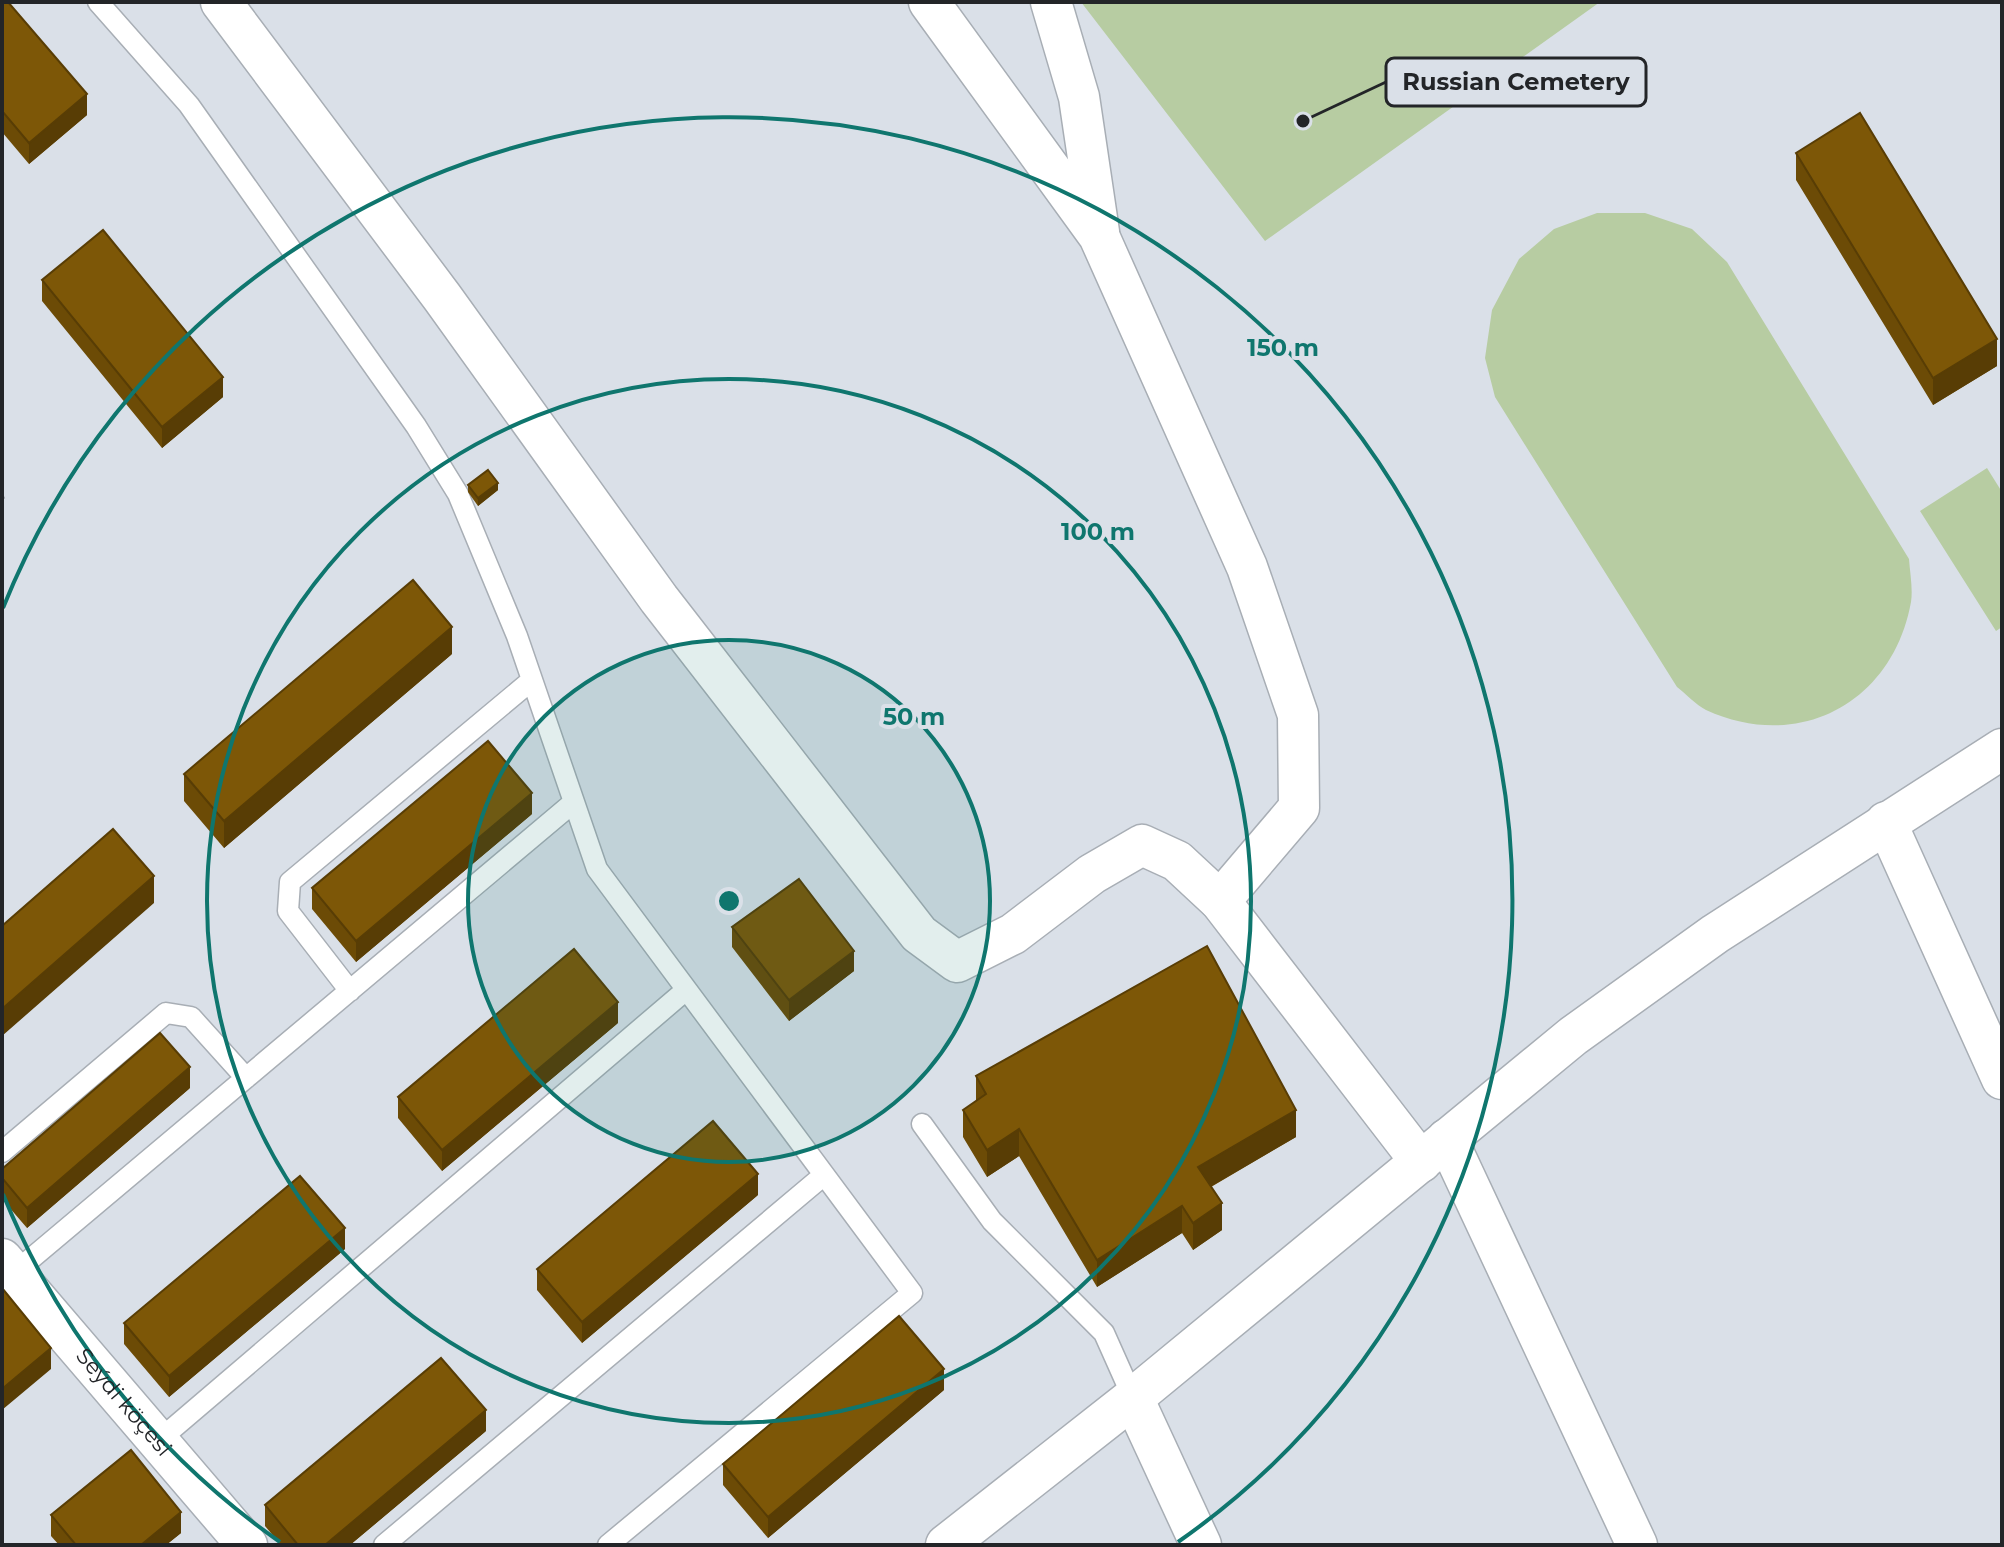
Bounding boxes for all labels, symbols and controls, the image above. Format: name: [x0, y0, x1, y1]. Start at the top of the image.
callout: Russian Cemetery: [1386, 58, 1646, 106]
text: Russian Cemetery: [1402, 67, 1630, 96]
text: 150 m: [1247, 333, 1319, 362]
text: 100 m: [1061, 517, 1135, 546]
text: 50 m: [883, 702, 945, 731]
centre of rings: [715, 887, 743, 915]
street label: Seýdi köçesi: [71, 1342, 178, 1461]

